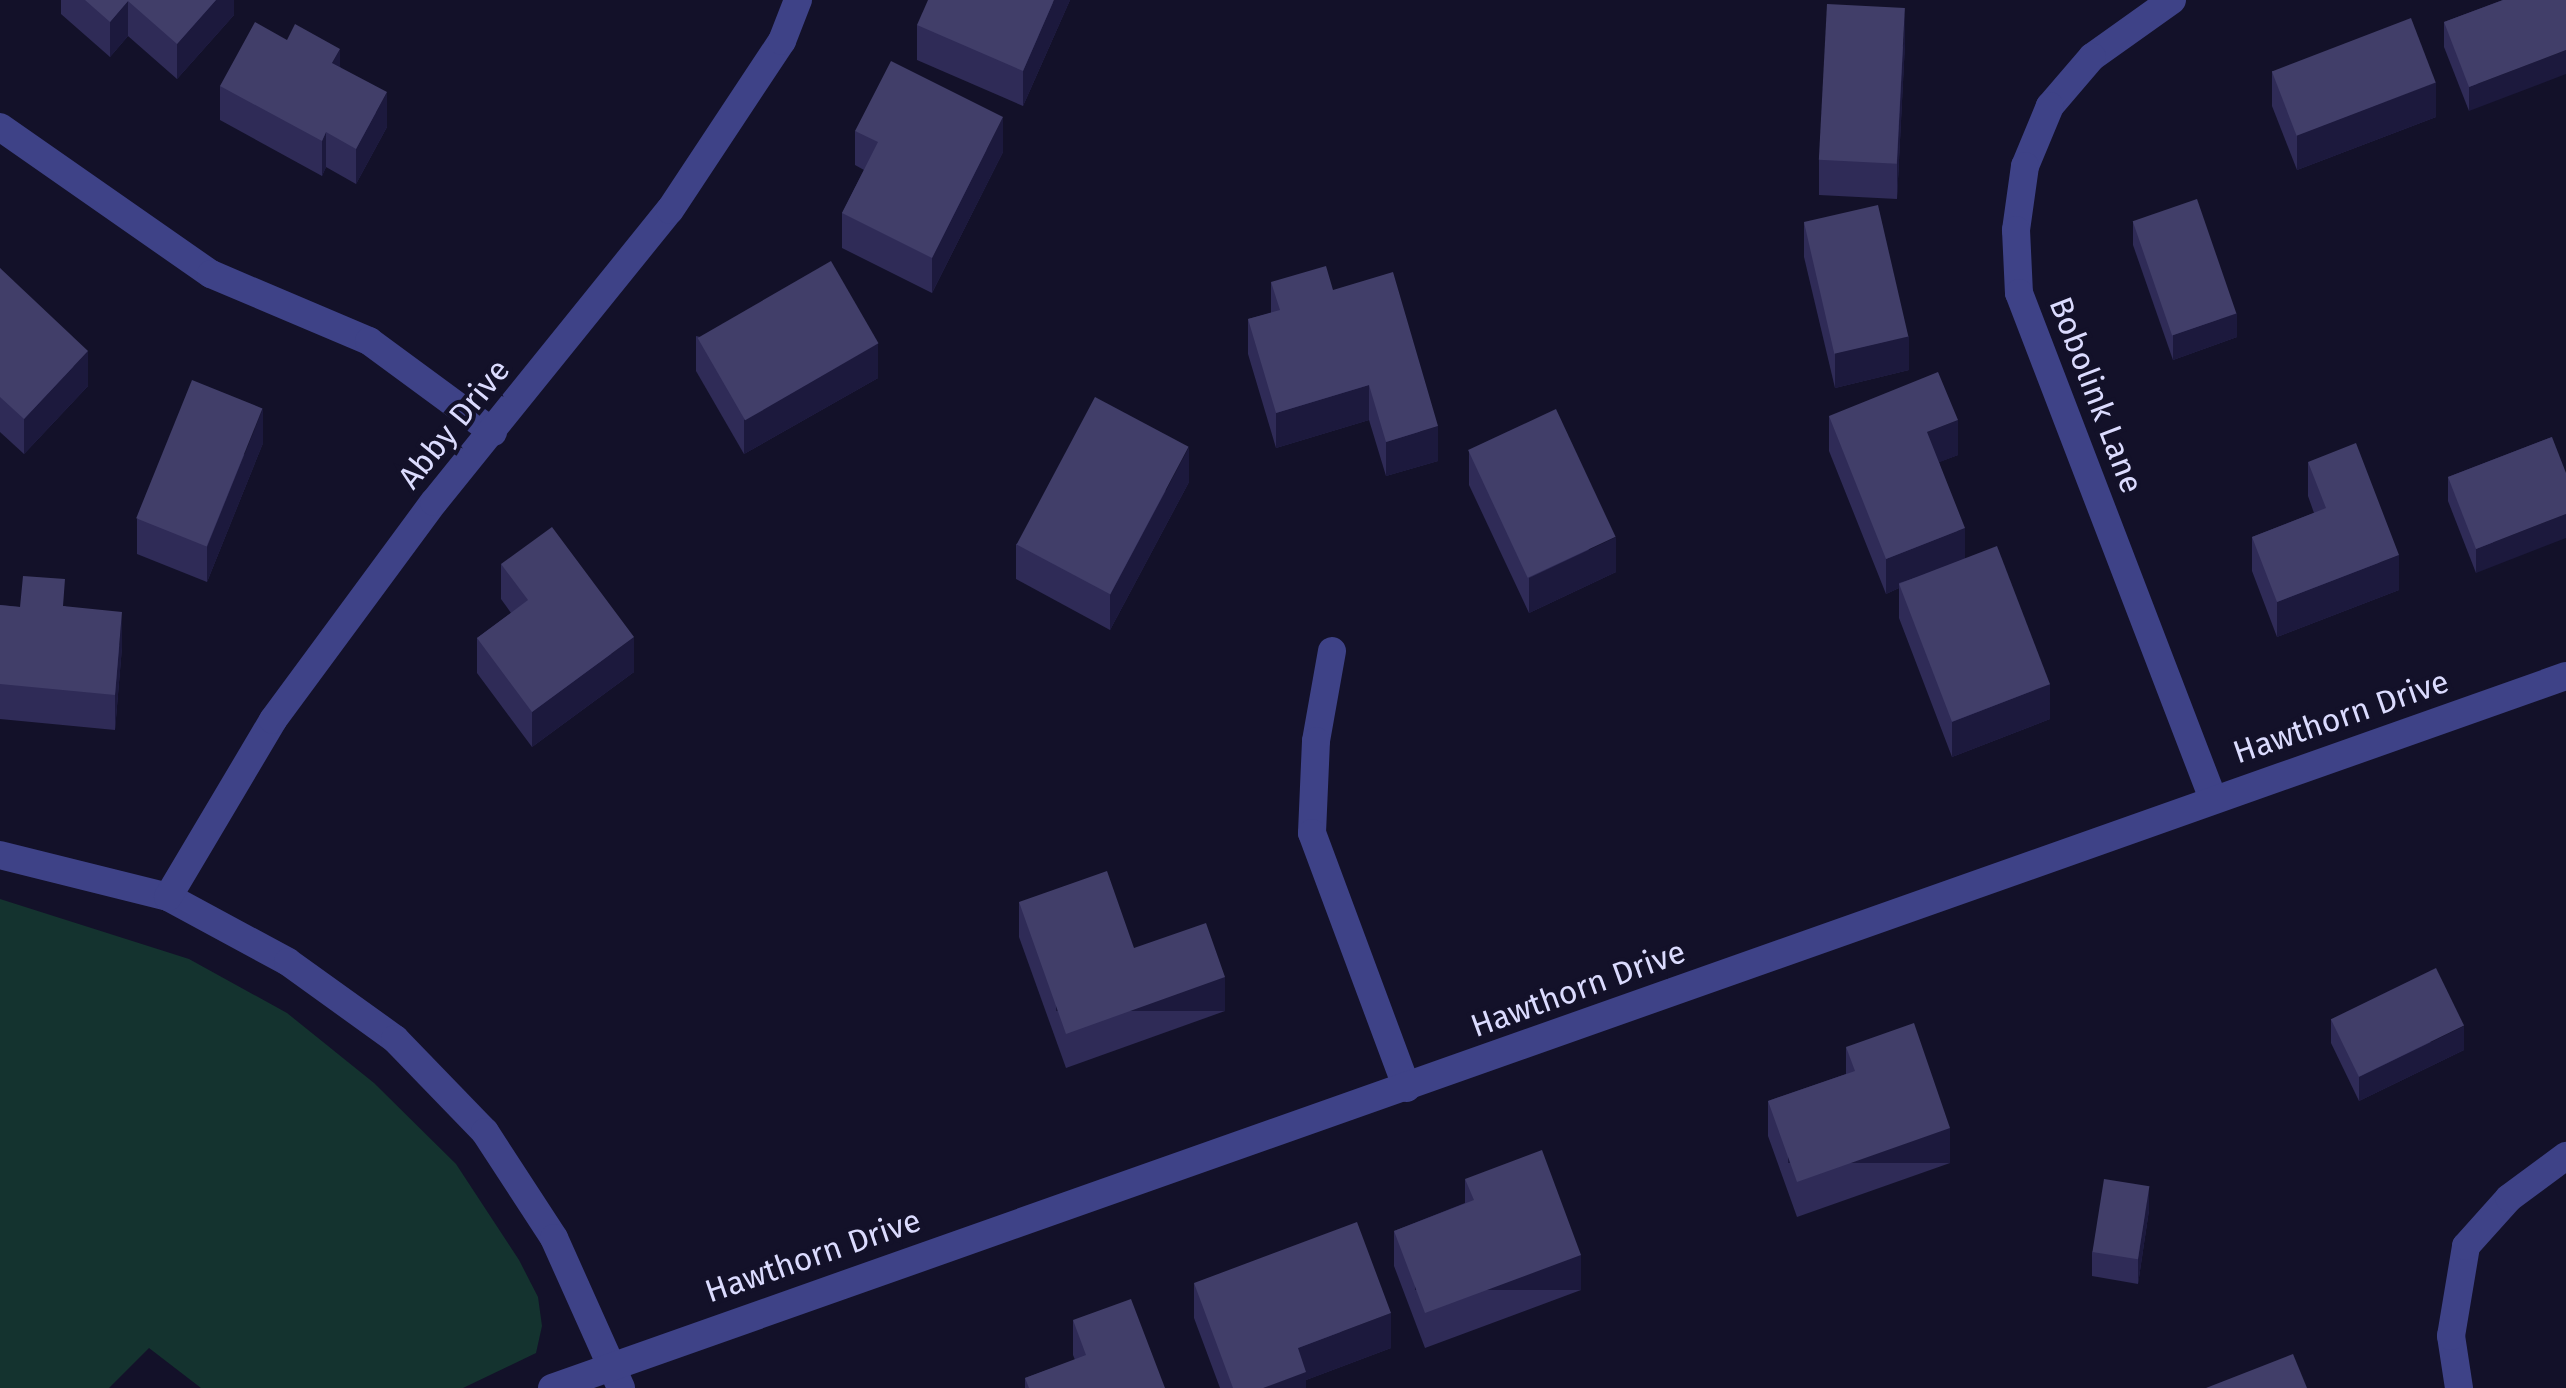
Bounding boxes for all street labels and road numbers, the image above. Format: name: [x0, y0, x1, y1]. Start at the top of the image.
street label: Bobolink Lane: [2041, 291, 2151, 499]
street label: Abby Drive: [390, 351, 518, 497]
street label: Hawthorn Drive: [2228, 662, 2454, 772]
street label: Hawthorn Drive: [1465, 932, 1691, 1046]
street label: Hawthorn Drive: [700, 1201, 926, 1311]

